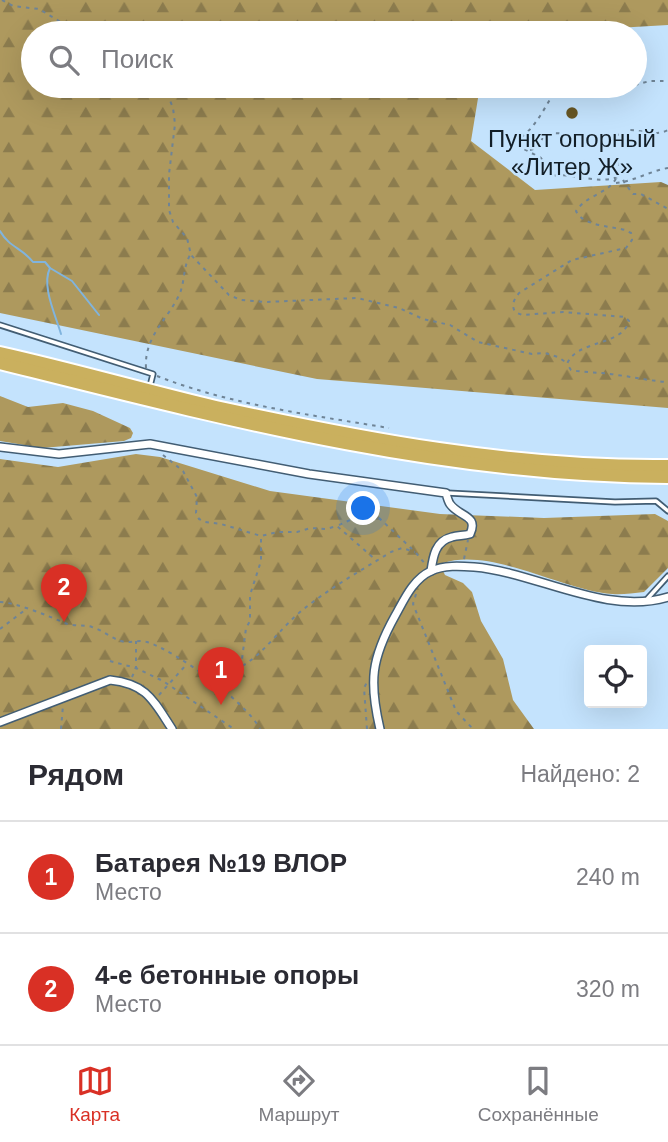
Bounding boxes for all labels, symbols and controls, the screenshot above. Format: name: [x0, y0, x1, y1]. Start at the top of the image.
search box: [21, 21, 647, 98]
icon: search: [45, 41, 83, 79]
text: Поиск: [101, 44, 173, 74]
marker: Пункт опорный «Литер Ж»: [564, 105, 580, 121]
place label: Пункт опорный «Литер Ж»: [488, 125, 656, 180]
your location: [346, 491, 380, 525]
pin: 2: [41, 564, 87, 622]
map controls: [584, 645, 647, 708]
button: locate: [584, 645, 647, 708]
pin: 1: [198, 647, 244, 705]
text: Рядом: [28, 758, 124, 791]
text: Найдено: 2: [520, 761, 640, 787]
text: Батарея №19 ВЛОР: [95, 848, 347, 878]
text: 1: [45, 864, 57, 890]
text: 240 m: [576, 864, 640, 890]
text: Место: [95, 879, 162, 905]
text: 4-е бетонные опоры: [95, 960, 359, 990]
text: 2: [45, 976, 57, 1002]
text: 320 m: [576, 976, 640, 1002]
text: Место: [95, 991, 162, 1017]
tab: Карта: [69, 1062, 120, 1126]
tab: Маршрут: [258, 1062, 339, 1126]
tab: Сохранённые: [478, 1062, 599, 1126]

